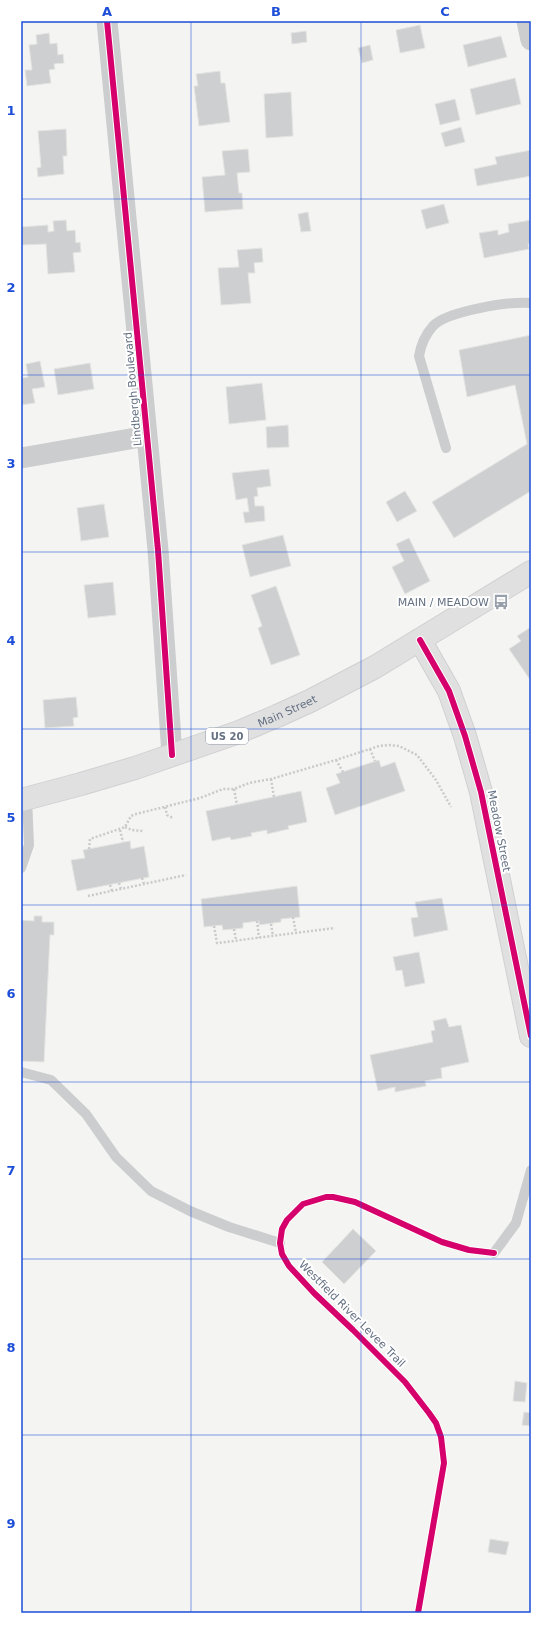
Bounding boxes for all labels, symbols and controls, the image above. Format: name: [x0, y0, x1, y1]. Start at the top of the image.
text: A: [102, 4, 112, 19]
text: B: [271, 4, 281, 19]
text: C: [440, 4, 450, 19]
text: 1: [6, 103, 16, 118]
text: 2: [6, 280, 16, 295]
street label: Lindbergh Boulevard: [122, 331, 144, 447]
text: 3: [6, 456, 16, 471]
bus stop icon: MAIN / MEADOW: [492, 593, 510, 611]
place label: MAIN / MEADOW: [398, 596, 489, 609]
text: 4: [6, 633, 16, 648]
street label: Main Street: [256, 692, 320, 730]
road number: US 20: [206, 728, 248, 744]
street label: Meadow Street: [485, 789, 513, 873]
text: 5: [6, 810, 16, 825]
text: 6: [6, 986, 16, 1001]
text: 7: [6, 1163, 16, 1178]
street label: Westfield River Levee Trail: [296, 1258, 408, 1370]
text: 8: [6, 1340, 16, 1355]
text: 9: [6, 1516, 16, 1531]

